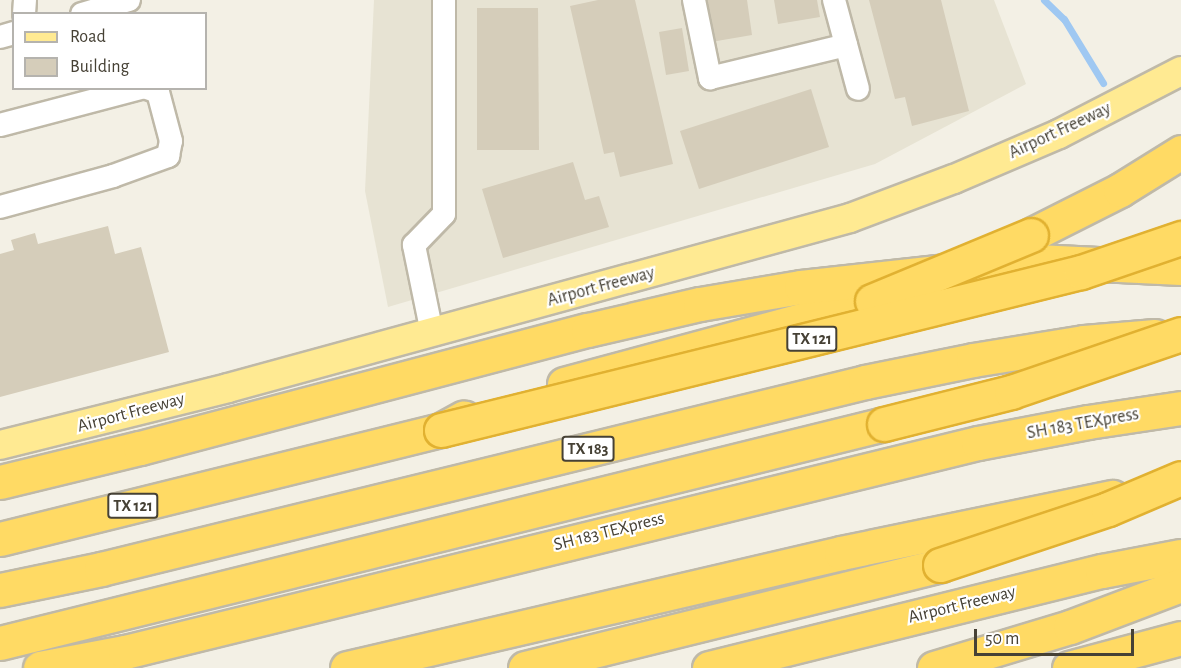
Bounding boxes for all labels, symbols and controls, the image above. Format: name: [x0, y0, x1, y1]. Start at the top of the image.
legend: [12, 12, 207, 90]
text: Road: [70, 28, 106, 46]
text: Building: [70, 58, 129, 76]
street label: Airport Freeway: [1006, 98, 1114, 164]
street label: Airport Freeway: [545, 262, 657, 312]
road number: TX 121: [785, 326, 839, 352]
street label: Airport Freeway: [75, 388, 187, 438]
street label: SH 183 TEXpress: [1025, 404, 1141, 444]
road number: TX 183: [561, 436, 615, 462]
road number: TX 121: [106, 493, 160, 519]
street label: SH 183 TEXpress: [551, 508, 667, 556]
street label: Airport Freeway: [906, 581, 1018, 629]
scale bar: [977, 617, 1138, 655]
text: 50 m: [985, 630, 1019, 648]

